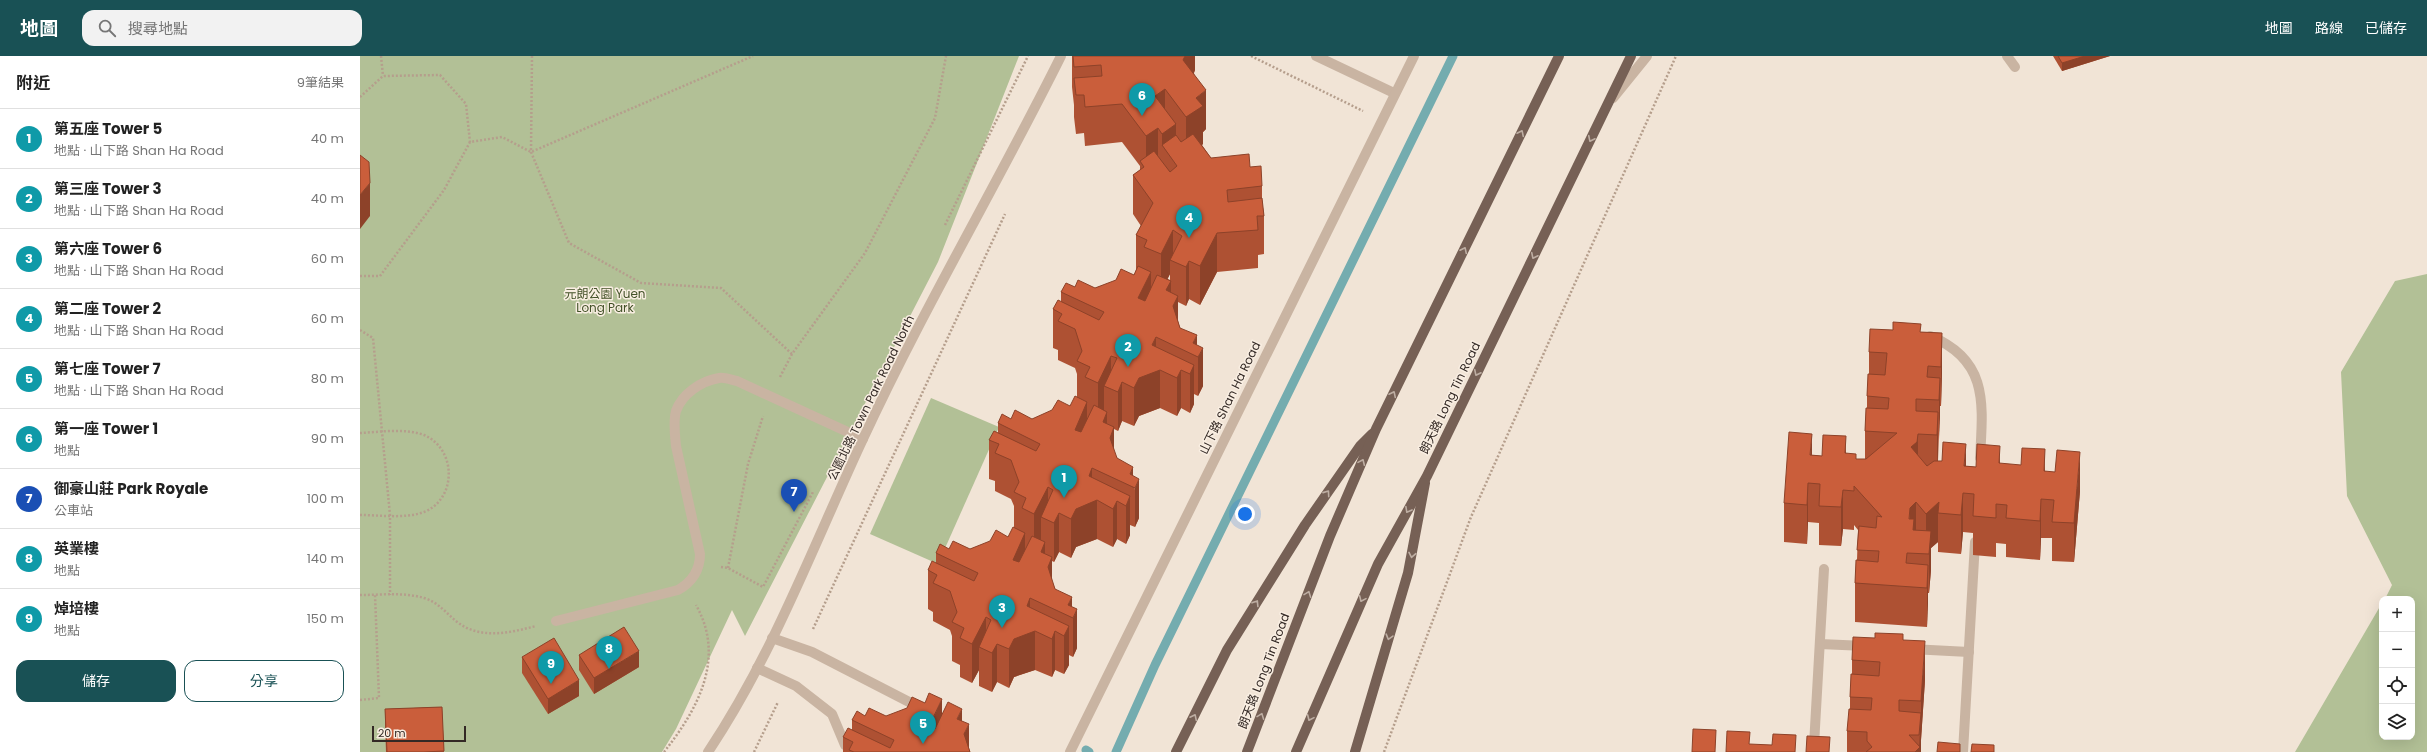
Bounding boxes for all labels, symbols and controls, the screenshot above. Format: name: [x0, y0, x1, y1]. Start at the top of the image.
search box: [82, 10, 362, 46]
text: 地圖: [20, 15, 58, 42]
icon: search: [96, 17, 118, 39]
text: 搜尋地點: [128, 18, 188, 39]
text: 地圖: [2265, 18, 2293, 38]
text: 路線: [2315, 18, 2343, 38]
text: 已儲存: [2365, 18, 2407, 38]
text: 附近: [16, 71, 50, 95]
text: 9筆結果: [297, 73, 344, 92]
pin: 6: [1129, 83, 1155, 116]
text: 第五座 Tower 5: [54, 118, 162, 139]
text: 1: [27, 129, 31, 148]
text: 40 m: [311, 129, 344, 148]
one-way arrow: [1516, 129, 1524, 137]
one-way arrow: [1588, 135, 1596, 142]
text: 地點 · 山下路 Shan Ha Road: [54, 141, 224, 160]
text: 第三座 Tower 3: [54, 178, 162, 199]
text: 2: [25, 189, 33, 208]
text: 40 m: [311, 189, 344, 208]
text: 地點 · 山下路 Shan Ha Road: [54, 201, 224, 220]
pin: 4: [1176, 205, 1202, 238]
text: 第六座 Tower 6: [54, 238, 162, 259]
one-way arrow: [1459, 246, 1467, 254]
text: 3: [25, 249, 33, 268]
text: 60 m: [311, 249, 344, 268]
one-way arrow: [1531, 252, 1539, 259]
text: 地點 · 山下路 Shan Ha Road: [54, 261, 224, 280]
park label: 元朗公園 Yuen Long Park: [564, 285, 646, 316]
text: 第二座 Tower 2: [54, 298, 161, 319]
text: 4: [25, 309, 33, 328]
text: 60 m: [311, 309, 344, 328]
street label: 公園北路 Town Park Road North: [823, 312, 918, 483]
text: 地點 · 山下路 Shan Ha Road: [54, 321, 224, 340]
pin: 2: [1115, 334, 1141, 367]
street label: 山下路 Shan Ha Road: [1195, 338, 1264, 457]
street label: 朗天路 Long Tin Road: [1415, 339, 1484, 457]
text: 第七座 Tower 7: [54, 358, 160, 379]
text: 5: [25, 369, 33, 388]
text: 80 m: [311, 369, 344, 388]
one-way arrow: [1474, 369, 1482, 376]
text: 地點 · 山下路 Shan Ha Road: [54, 381, 224, 400]
one-way arrow: [1389, 391, 1396, 398]
text: 第一座 Tower 1: [54, 418, 158, 439]
text: 6: [25, 429, 33, 448]
text: 90 m: [311, 429, 344, 448]
text: 地點: [54, 441, 80, 460]
one-way arrow: [1357, 459, 1365, 466]
pin: 1: [1051, 465, 1077, 498]
text: 御豪山莊 Park Royale: [54, 478, 208, 499]
pin: 7: [781, 479, 807, 512]
text: 7: [26, 489, 32, 508]
text: 100 m: [307, 489, 344, 508]
one-way arrow: [1322, 490, 1330, 497]
text: 公車站: [54, 501, 93, 520]
your location: [1235, 504, 1255, 524]
one-way arrow: [1405, 506, 1412, 513]
text: 英業樓: [54, 538, 99, 559]
text: 8: [25, 549, 33, 568]
text: 140 m: [307, 549, 344, 568]
one-way arrow: [1408, 552, 1416, 558]
text: 地點: [54, 561, 80, 580]
one-way arrow: [1303, 591, 1311, 598]
pin: 3: [989, 595, 1015, 628]
one-way arrow: [1359, 596, 1367, 603]
map controls: [2379, 596, 2415, 740]
button: +: [2379, 596, 2415, 632]
text: 焯培樓: [54, 598, 99, 619]
one-way arrow: [1251, 600, 1259, 607]
text: 9: [25, 609, 33, 628]
text: 150 m: [307, 609, 344, 628]
street label: 朗天路 Long Tin Road: [1234, 611, 1293, 731]
text: 地點: [54, 621, 80, 640]
button: −: [2379, 632, 2415, 668]
one-way arrow: [1385, 634, 1394, 641]
pin: 8: [596, 636, 622, 669]
pin: 9: [538, 651, 564, 684]
button: 儲存: [16, 660, 176, 702]
button: 分享: [184, 660, 344, 702]
button: locate: [2379, 668, 2415, 704]
button: layers: [2379, 704, 2415, 740]
pin: 5: [910, 711, 936, 744]
one-way arrow: [1257, 712, 1265, 719]
one-way arrow: [1189, 714, 1197, 721]
one-way arrow: [1307, 715, 1315, 722]
scale bar: [372, 724, 466, 743]
text: 20 m: [378, 725, 406, 741]

